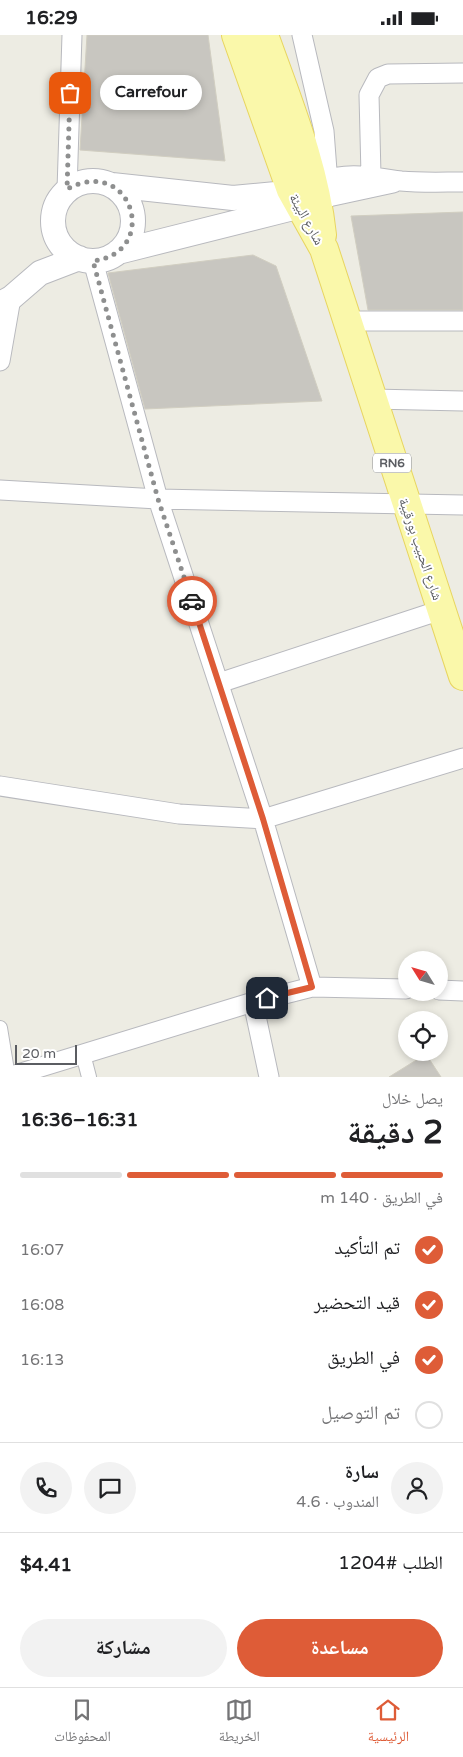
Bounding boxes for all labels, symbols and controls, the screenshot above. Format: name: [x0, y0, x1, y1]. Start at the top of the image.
text: 16:29: [25, 7, 78, 29]
pin: [49, 72, 91, 114]
callout: Carrefour: [100, 75, 202, 111]
icon: bag: [56, 79, 84, 107]
text: Carrefour: [115, 82, 187, 102]
street label: شارع البيئة: [285, 191, 328, 248]
road number: RN6: [373, 453, 411, 473]
street label: شارع الحبيب بورقيبة: [394, 496, 446, 603]
courier: [167, 576, 217, 626]
icon: car: [178, 587, 206, 615]
north arrow: [398, 951, 448, 1001]
map controls: [398, 951, 448, 1061]
pin: [246, 977, 288, 1019]
icon: home: [253, 984, 281, 1012]
button: locate: [398, 1011, 448, 1061]
scale bar: [15, 1042, 78, 1065]
text: 20 m: [22, 1045, 56, 1062]
text: يصل خلال: [382, 1089, 443, 1109]
text: 16:31–16:36: [20, 1109, 138, 1131]
text: 2 دقيقة: [347, 1114, 443, 1152]
text: في الطريق · 140 m: [320, 1188, 443, 1208]
icon: check: [415, 1236, 443, 1264]
text: تم التأكيد: [335, 1237, 400, 1259]
text: 16:07: [20, 1240, 64, 1260]
icon: check: [415, 1291, 443, 1319]
text: قيد التحضير: [314, 1292, 400, 1314]
text: 16:08: [20, 1295, 64, 1315]
icon: check: [415, 1346, 443, 1374]
text: في الطريق: [327, 1347, 400, 1369]
text: 16:13: [20, 1350, 64, 1370]
text: تم التوصيل: [321, 1402, 400, 1424]
text: سارة: [345, 1461, 379, 1483]
button: phone: [20, 1462, 72, 1514]
button: chat: [84, 1462, 136, 1514]
button: person: [391, 1462, 443, 1514]
text: المندوب · 4.6: [296, 1492, 379, 1512]
text: الطلب #1204: [338, 1552, 443, 1574]
text: $4.41: [20, 1554, 72, 1576]
button: مشاركة: [20, 1619, 227, 1677]
button: مساعدة: [237, 1619, 443, 1677]
tab: المحفوظات: [54, 1696, 111, 1750]
tab: الخريطة: [219, 1696, 260, 1750]
tab: الرئيسية: [368, 1696, 409, 1750]

